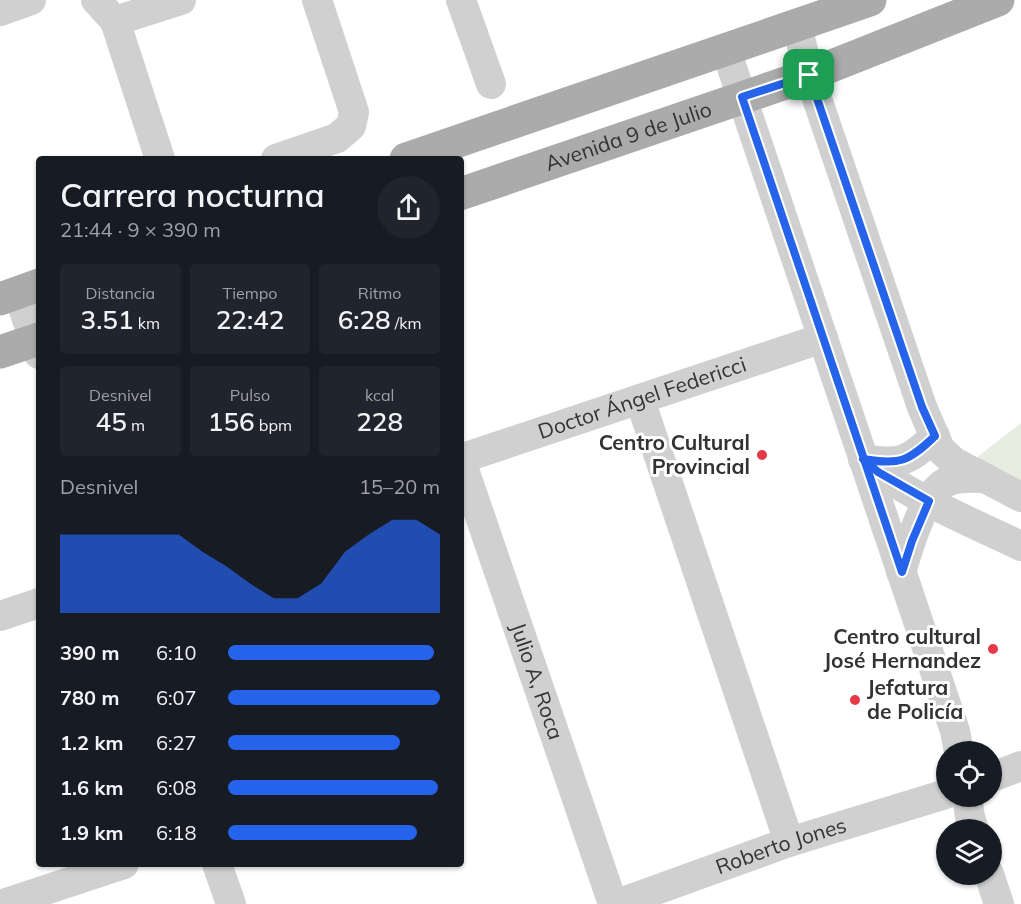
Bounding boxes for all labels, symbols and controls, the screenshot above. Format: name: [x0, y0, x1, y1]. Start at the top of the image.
pin: [783, 49, 834, 100]
icon: arrive: [792, 58, 825, 91]
street label: Avenida 9 de Julio: [542, 95, 715, 176]
text: Carrera nocturna: [60, 174, 325, 215]
button: share: [377, 176, 440, 239]
text: 21:44 · 9 × 390 m: [60, 217, 221, 242]
text: Distancia: [86, 283, 155, 303]
text: Tiempo: [223, 283, 277, 303]
text: Ritmo: [358, 283, 401, 303]
text: 3.51: [81, 303, 134, 336]
text: 22:42: [216, 303, 284, 336]
text: 6:28: [338, 303, 391, 336]
text: km: [134, 313, 160, 333]
text: /km: [391, 313, 422, 333]
street label: Doctor Ángel Federicci: [534, 351, 749, 444]
text: Desnivel: [89, 385, 152, 405]
text: Pulso: [230, 385, 270, 405]
text: kcal: [365, 385, 394, 405]
text: 45: [96, 405, 127, 438]
text: 156: [208, 405, 255, 438]
text: 228: [356, 405, 403, 438]
text: m: [127, 415, 145, 435]
text: bpm: [255, 415, 292, 435]
place label: Centro Cultural Provincial: [599, 429, 750, 479]
marker: Centro Cultural Provincial: [755, 448, 769, 462]
text: Desnivel: [60, 474, 138, 499]
text: 15–20 m: [359, 474, 440, 499]
street label: Julio A, Roca: [505, 619, 570, 743]
place label: Centro cultural José Hernandez: [823, 623, 981, 673]
text: 390 m: [60, 640, 119, 665]
text: 6:10: [156, 640, 197, 665]
marker: Centro cultural José Hernandez: [986, 642, 1000, 656]
place label: Jefatura de Policía: [867, 674, 963, 724]
text: 780 m: [60, 685, 119, 710]
text: 6:07: [156, 685, 197, 710]
marker: Jefatura de Policía: [848, 693, 862, 707]
text: 1.2 km: [60, 730, 123, 755]
text: 6:27: [156, 730, 197, 755]
map controls: [936, 741, 1002, 885]
button: locate: [936, 741, 1002, 807]
text: 1.6 km: [60, 775, 123, 800]
text: 6:08: [156, 775, 197, 800]
street label: Roberto Jones: [712, 811, 849, 879]
button: layers: [936, 819, 1002, 885]
text: 1.9 km: [60, 820, 123, 845]
text: 6:18: [156, 820, 197, 845]

